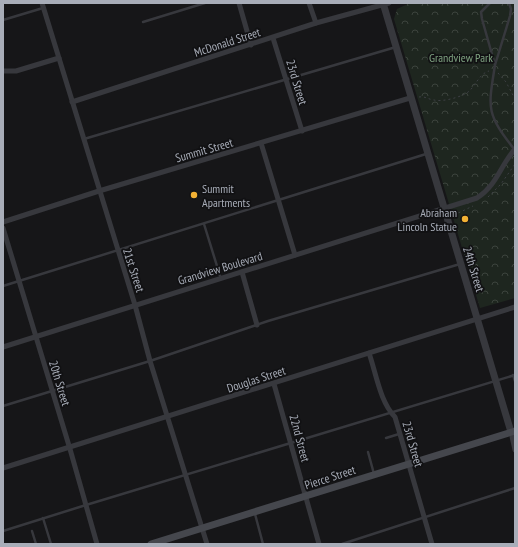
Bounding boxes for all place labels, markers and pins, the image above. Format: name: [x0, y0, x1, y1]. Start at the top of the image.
place label: Summit Apartments: [202, 181, 250, 210]
marker: Summit Apartments: [189, 190, 199, 200]
place label: Abraham Lincoln Statue: [398, 205, 457, 234]
marker: Abraham Lincoln Statue: [460, 214, 470, 224]

